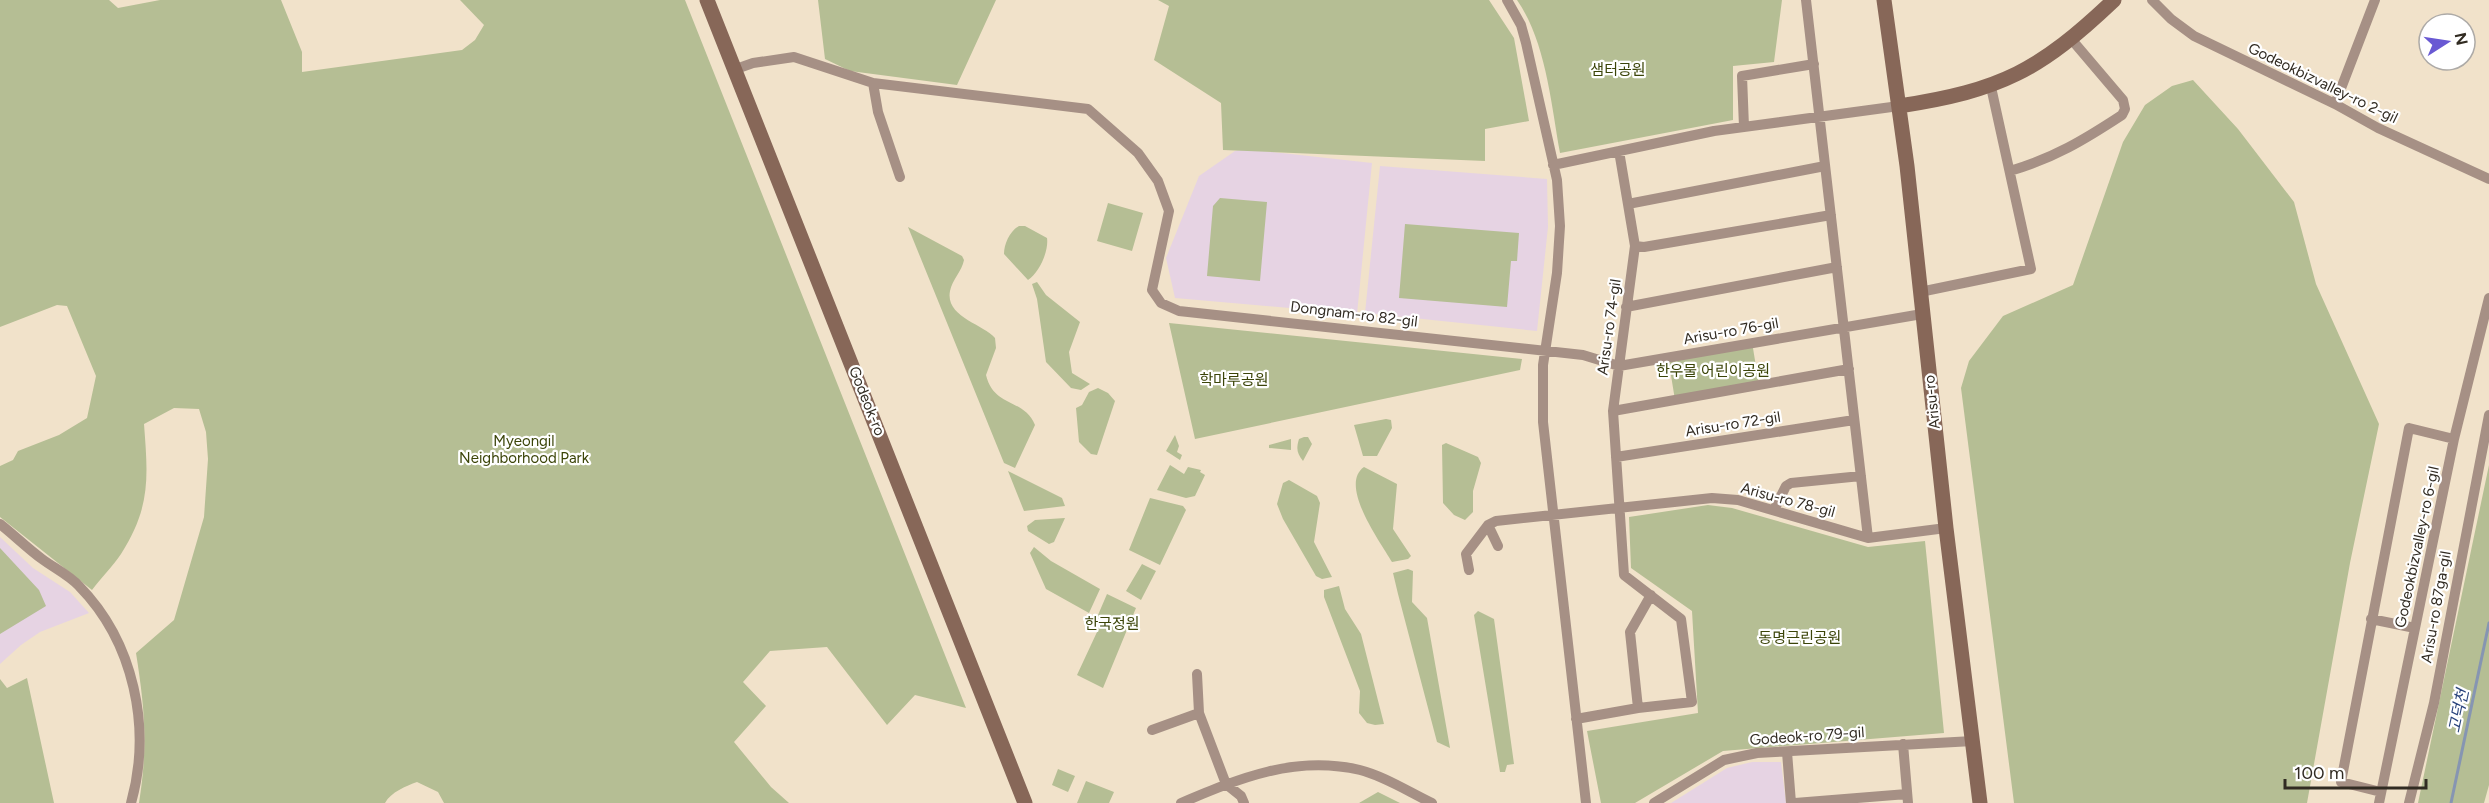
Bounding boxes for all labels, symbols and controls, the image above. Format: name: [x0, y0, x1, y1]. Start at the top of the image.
north arrow: [2417, 12, 2477, 72]
text: N: [2451, 31, 2472, 47]
street label: Godeokbizvalley-ro 2-gil: [2245, 39, 2401, 127]
park label: 샘터공원: [1590, 61, 1646, 79]
street label: Arisu-ro 74-gil: [1593, 278, 1625, 376]
street label: Dongnam-ro 82-gil: [1289, 297, 1419, 331]
street label: Arisu-ro 76-gil: [1682, 314, 1780, 348]
park label: 한우물 어린이공원: [1656, 362, 1770, 380]
street label: Godeok-ro: [845, 364, 889, 439]
park label: 학마루공원: [1199, 371, 1269, 389]
street label: Arisu-ro: [1920, 374, 1944, 430]
street label: Arisu-ro 72-gil: [1684, 408, 1782, 440]
park label: Myeongil Neighborhood Park: [459, 432, 590, 467]
street label: Godeokbizvalley-ro 6-gil: [2391, 465, 2443, 629]
street label: Arisu-ro 78-gil: [1739, 479, 1837, 521]
street label: Arisu-ro 87ga-gil: [2417, 550, 2455, 664]
park label: 한국정원: [1084, 615, 1140, 633]
park label: 동명근린공원: [1759, 629, 1841, 647]
water label: 고덕천: [2445, 685, 2473, 735]
street label: Godeok-ro 79-gil: [1749, 723, 1865, 749]
scale bar: [2285, 752, 2426, 790]
text: 100 m: [2294, 762, 2344, 784]

